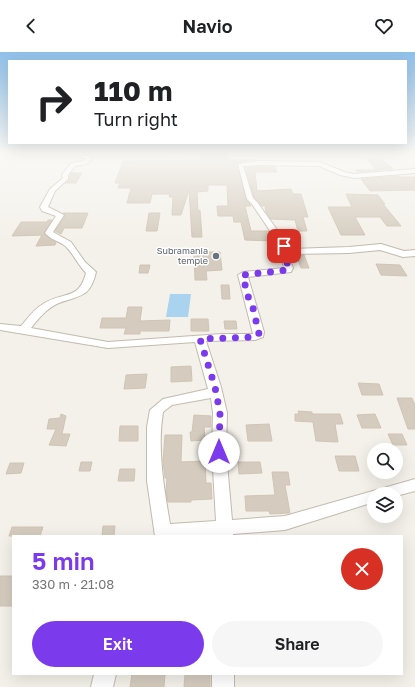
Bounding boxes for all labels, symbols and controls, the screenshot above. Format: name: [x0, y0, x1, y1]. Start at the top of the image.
icon: back: [20, 15, 42, 37]
text: Navio: [183, 15, 232, 37]
icon: heart: [373, 15, 395, 37]
text: 110 m: [94, 74, 173, 107]
icon: right: [28, 76, 80, 128]
text: Turn right: [94, 108, 178, 130]
pin: [267, 229, 301, 263]
icon: arrive: [273, 235, 295, 257]
place label: Subramania temple: [157, 245, 208, 266]
marker: Subramania temple: [211, 251, 221, 261]
position arrow: [198, 431, 240, 473]
map controls: [367, 443, 403, 523]
button: search: [367, 443, 403, 479]
button: layers: [367, 487, 403, 523]
text: 5 min: [32, 546, 94, 575]
button: close: [341, 548, 383, 590]
text: 330 m · 21:08: [32, 576, 114, 592]
button: Exit: [32, 621, 204, 667]
button: Share: [212, 621, 383, 667]

